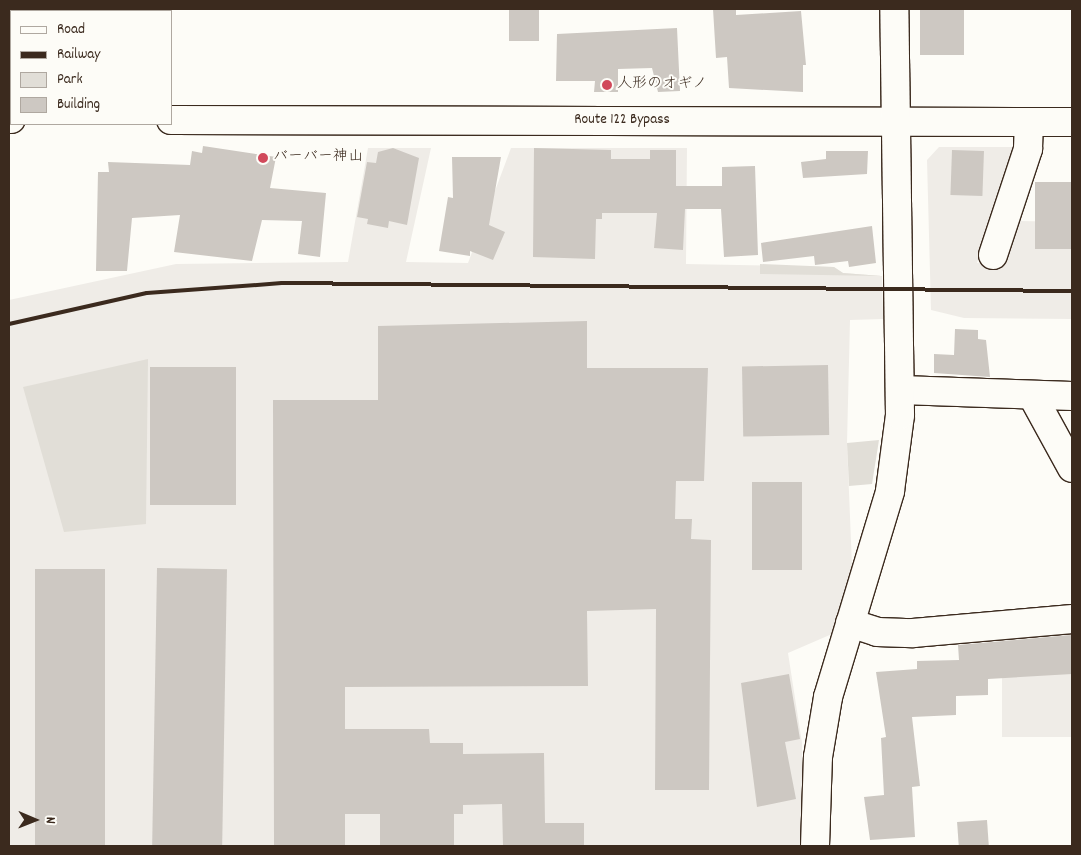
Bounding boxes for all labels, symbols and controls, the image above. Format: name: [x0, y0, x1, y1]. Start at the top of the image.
legend: [10, 10, 172, 125]
text: Road: [57, 19, 85, 41]
text: Railway: [57, 44, 100, 66]
text: Park: [57, 69, 83, 91]
place label: 人形のオギノ: [617, 76, 707, 94]
marker: 人形のオギノ: [601, 79, 613, 91]
text: Building: [57, 94, 100, 116]
street label: Route 122 Bypass: [574, 112, 670, 130]
place label: バーバー神山: [273, 149, 363, 167]
marker: バーバー神山: [257, 152, 269, 164]
north arrow: [10, 795, 60, 845]
text: N: [40, 817, 60, 824]

